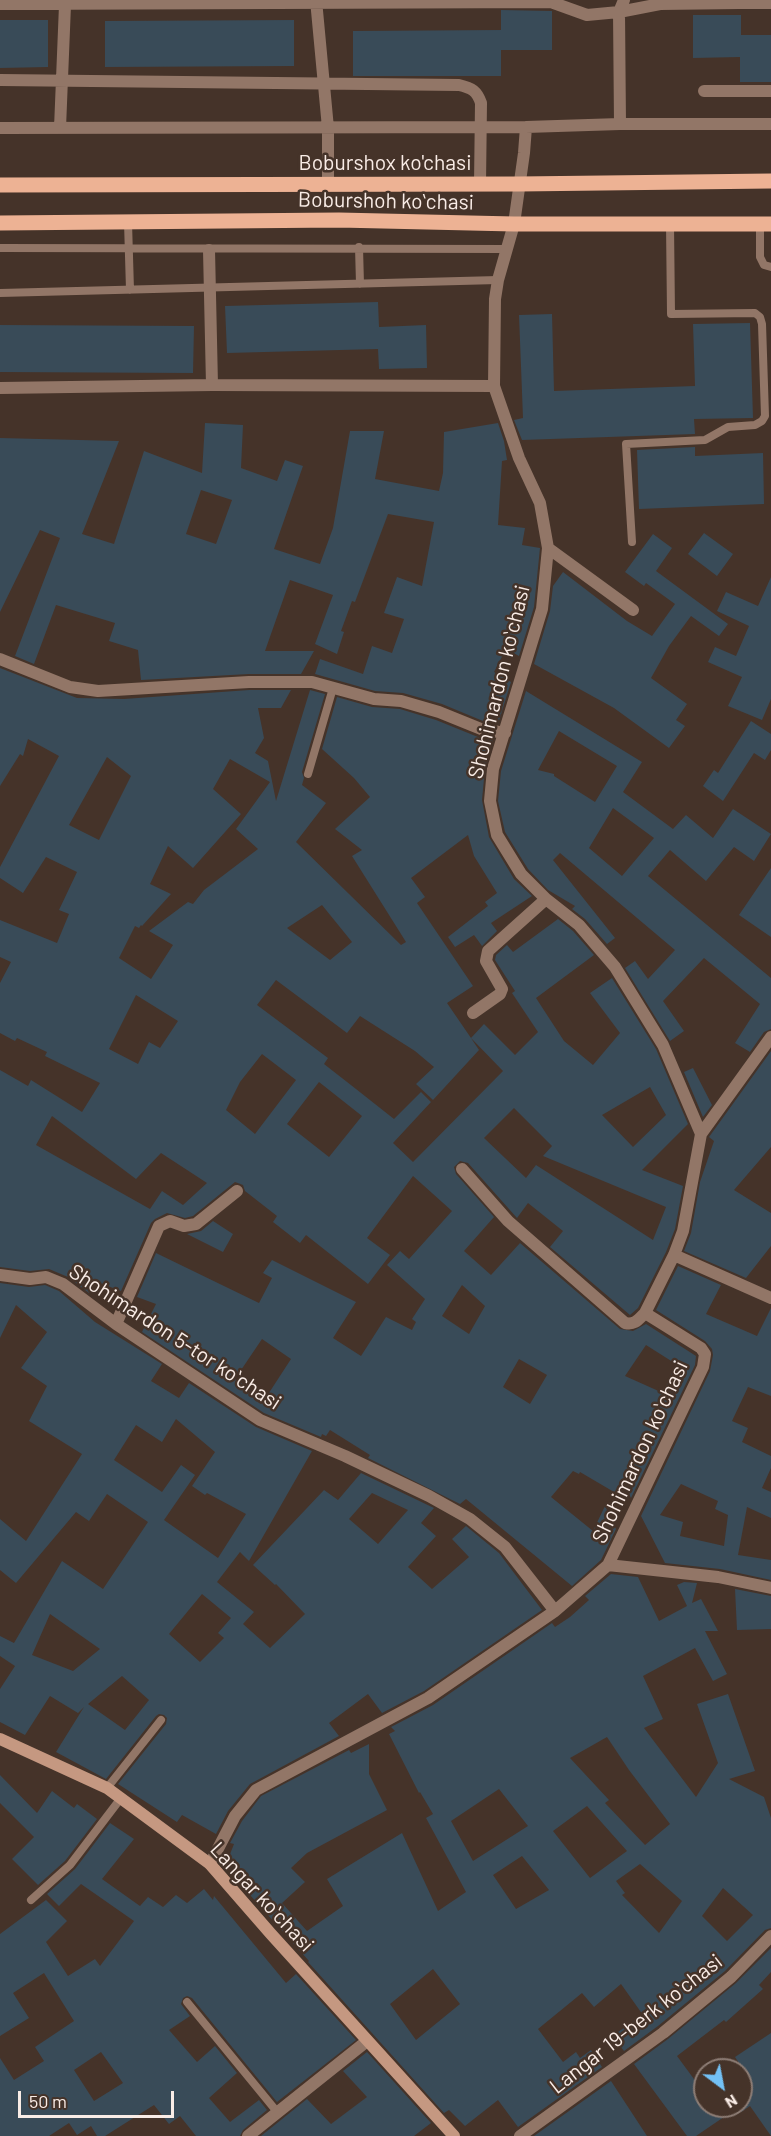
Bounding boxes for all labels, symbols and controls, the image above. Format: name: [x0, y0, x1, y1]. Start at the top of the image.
street label: Boburshox ko'chasi: [298, 150, 472, 176]
street label: Boburshoh koʻchasi: [298, 187, 474, 215]
street label: Shohimardon koʻchasi: [463, 583, 535, 781]
street label: Shohimardon 5-tor koʻchasi: [64, 1259, 286, 1415]
street label: Shohimardon koʻchasi: [587, 1357, 693, 1547]
street label: Langar koʻchasi: [205, 1837, 319, 1957]
street label: Langar 19-berk koʻchasi: [545, 1949, 727, 2099]
north arrow: [693, 2058, 753, 2118]
scale bar: [21, 2079, 177, 2117]
text: 50 m: [29, 2090, 67, 2112]
text: N: [722, 2091, 741, 2113]

